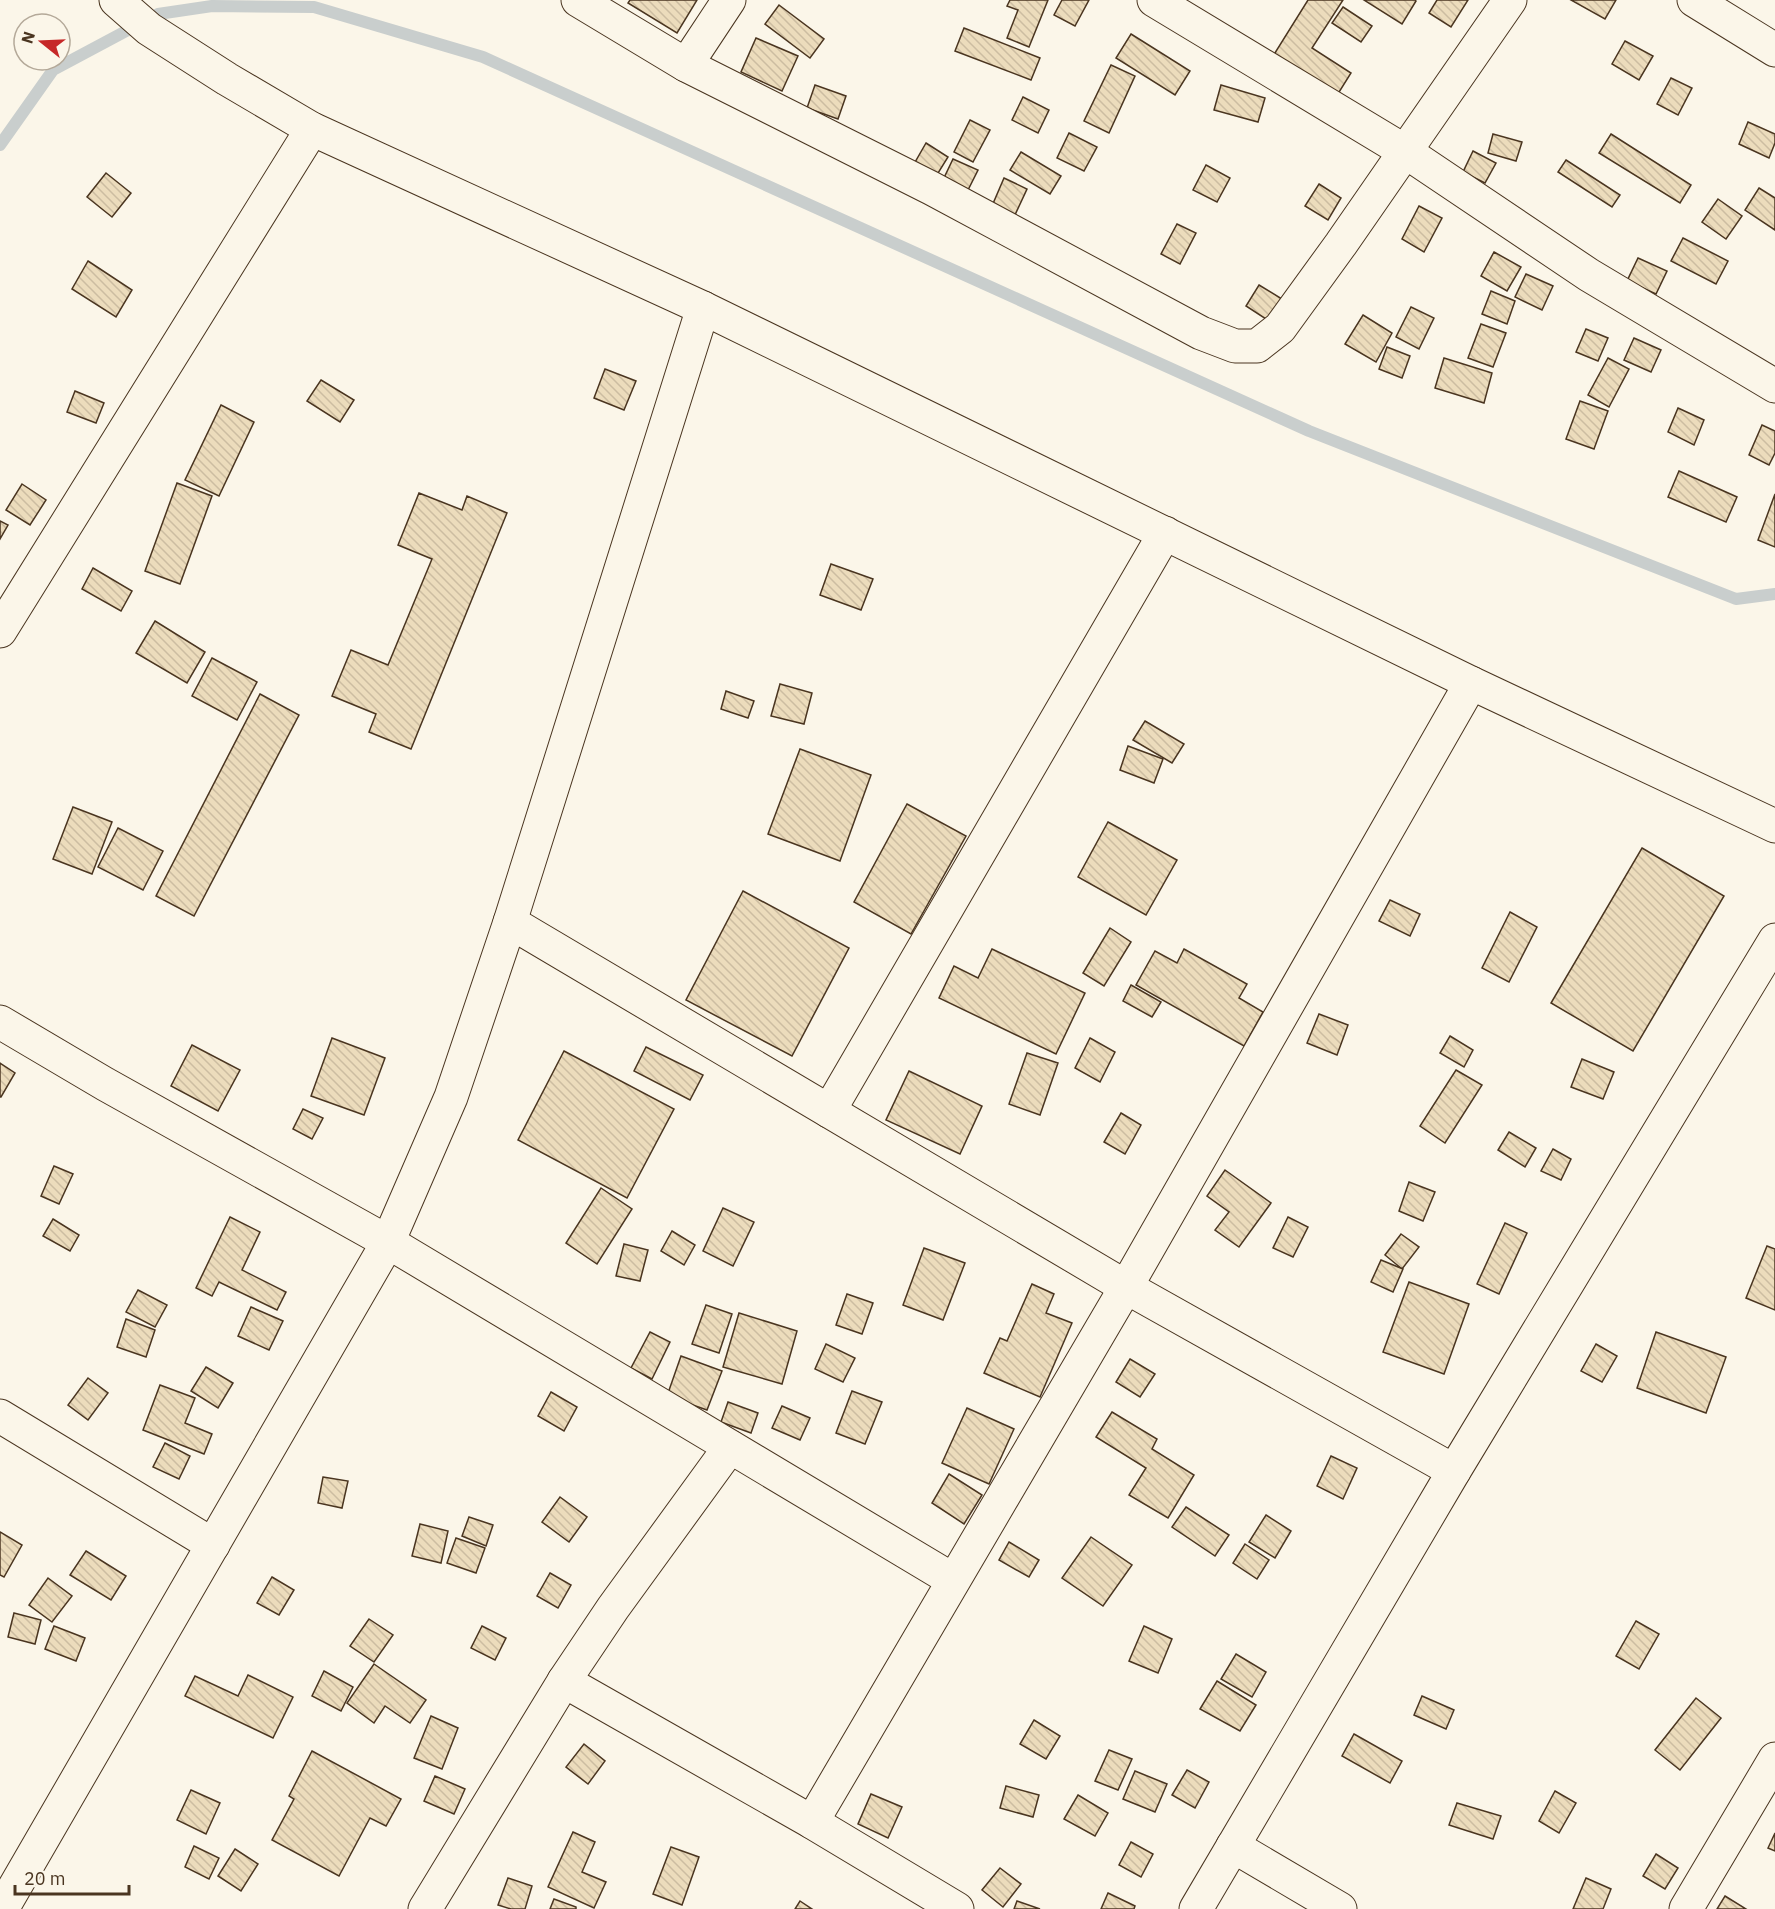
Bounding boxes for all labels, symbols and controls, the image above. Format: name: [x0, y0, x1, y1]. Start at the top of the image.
north arrow: [12, 12, 72, 72]
text: N: [16, 29, 39, 46]
scale bar: [15, 1858, 129, 1896]
text: 20 m: [24, 1867, 66, 1890]

